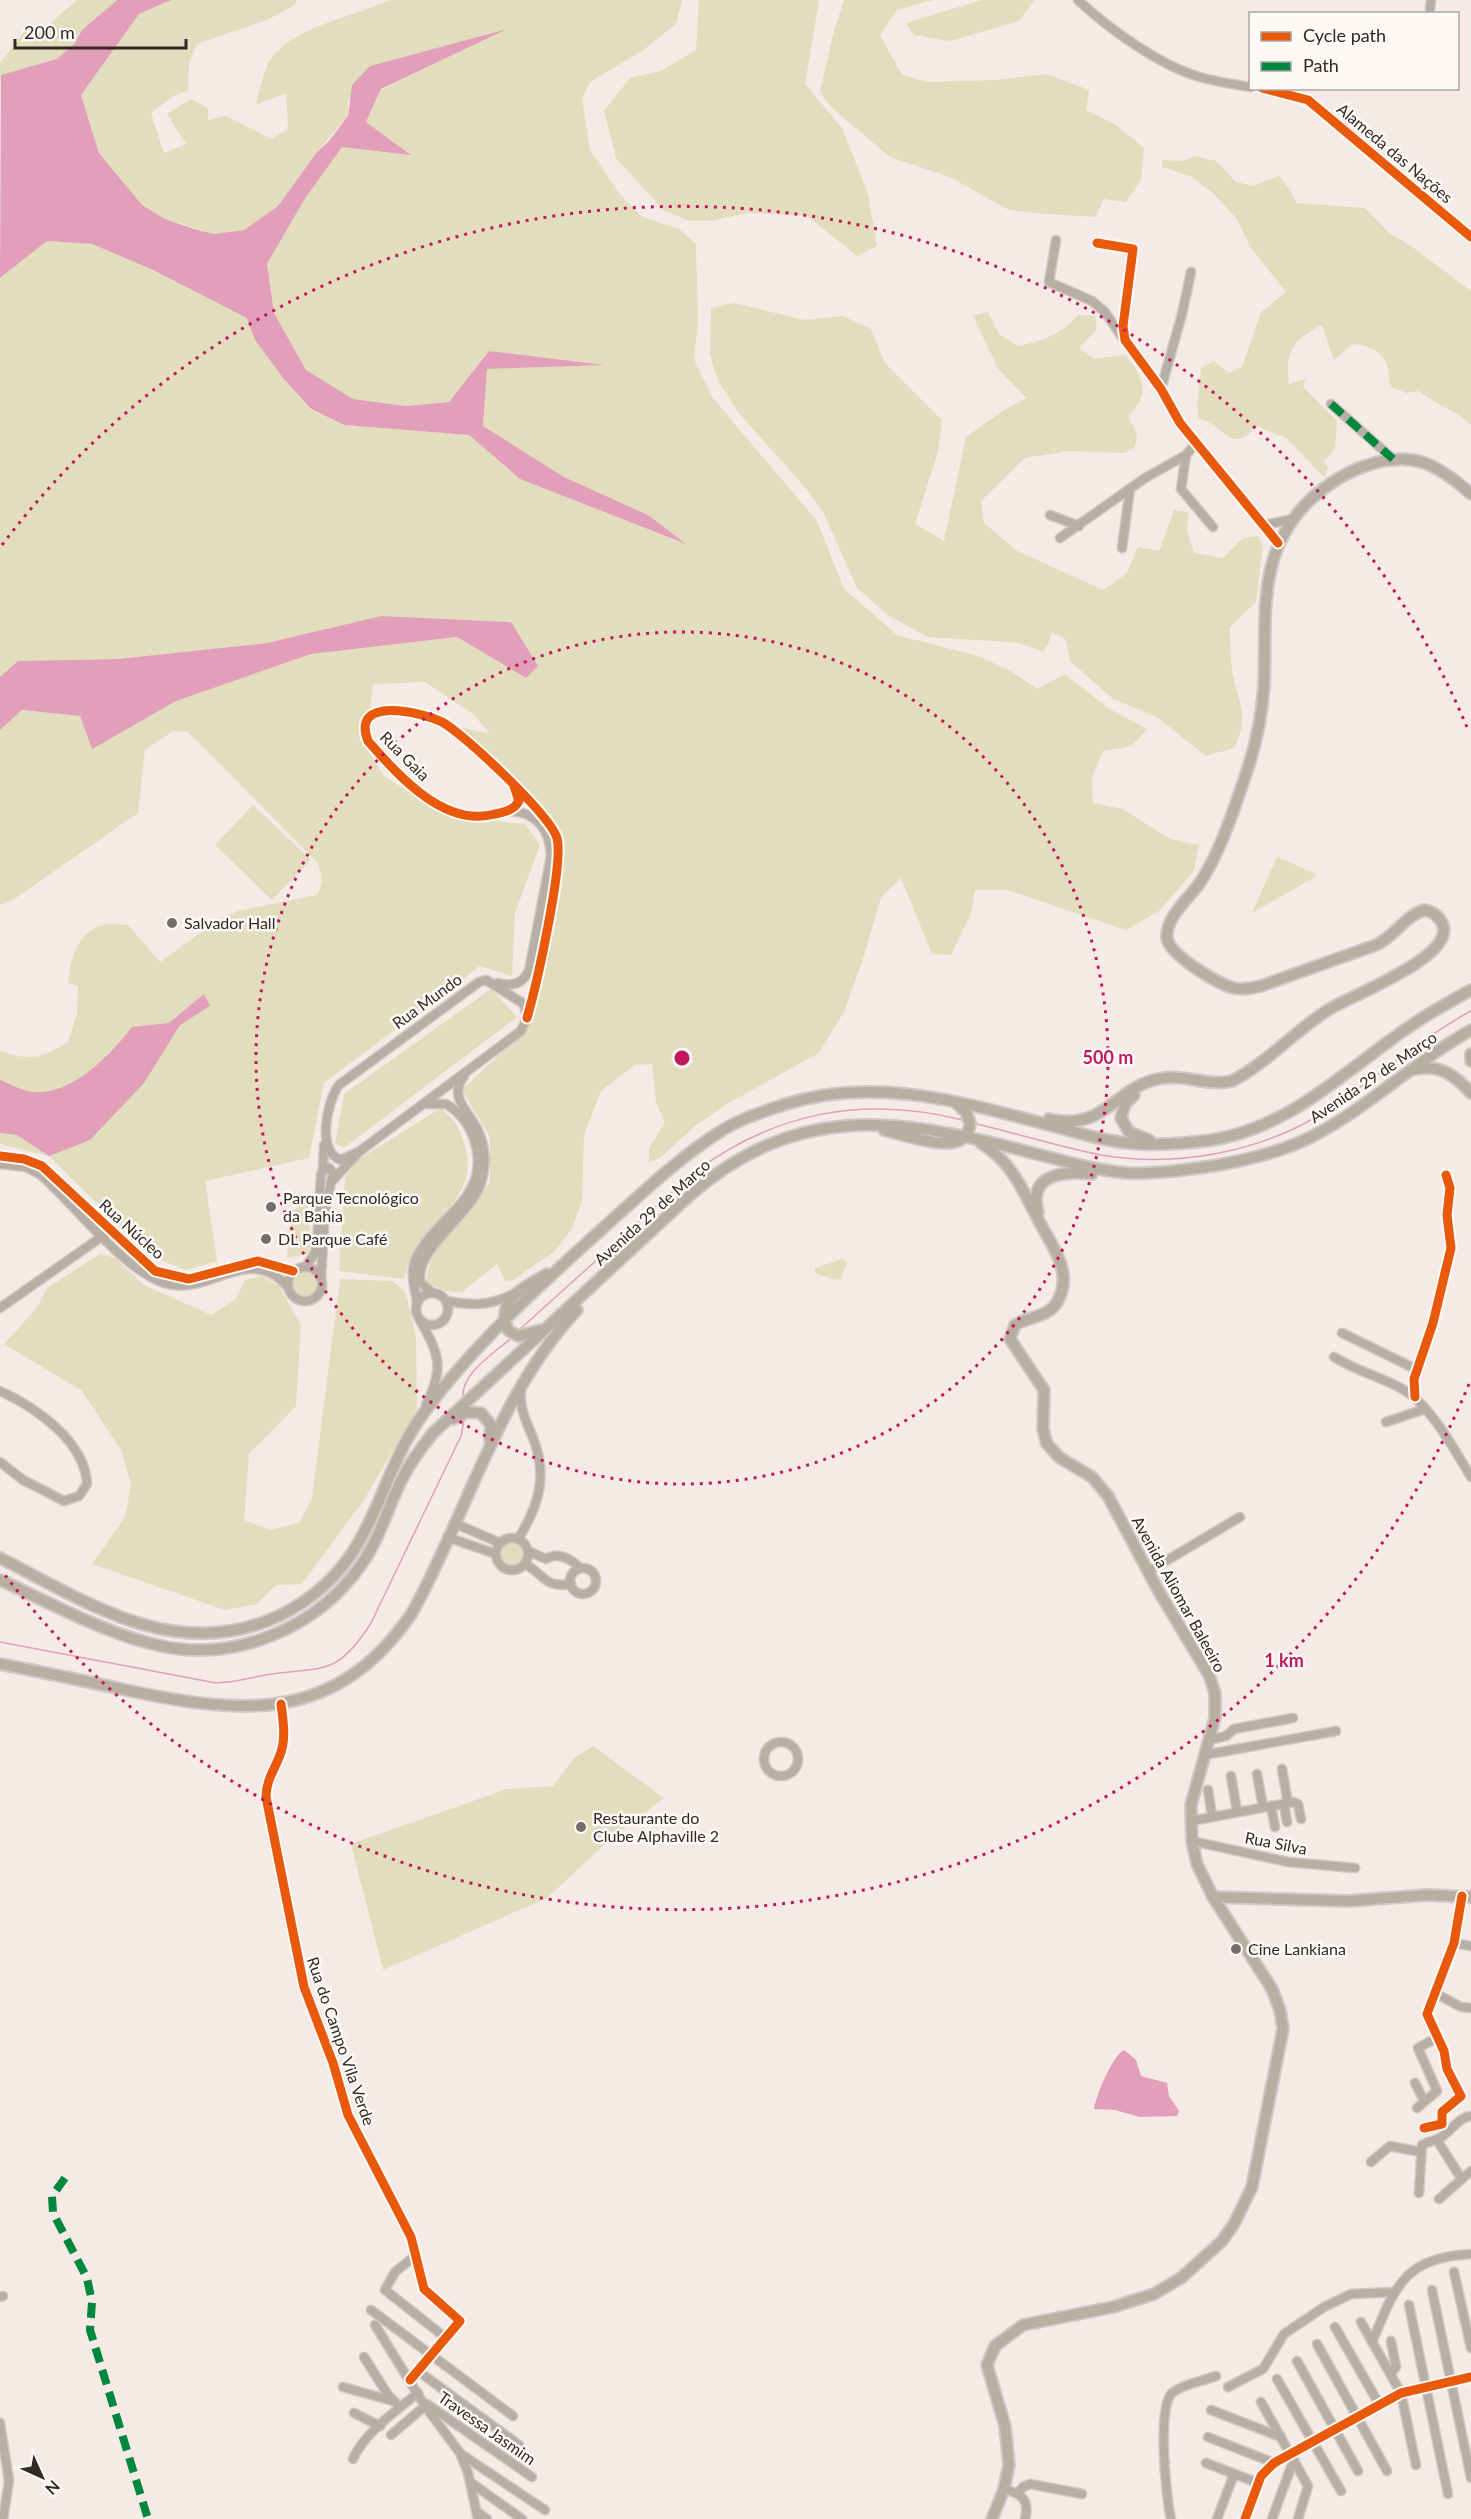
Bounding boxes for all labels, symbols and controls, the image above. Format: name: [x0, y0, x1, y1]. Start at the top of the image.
scale bar: [15, 12, 186, 50]
legend: [1249, 12, 1459, 90]
text: 200 m: [24, 21, 75, 43]
text: Cycle path: [1303, 24, 1386, 46]
text: Path: [1303, 54, 1339, 76]
street label: Alameda das Nações: [1334, 99, 1457, 207]
street label: Rua Gaia: [377, 727, 434, 784]
place label: Salvador Hall: [184, 913, 275, 932]
marker: Salvador Hall: [165, 916, 179, 930]
street label: Rua Mundo: [388, 969, 465, 1032]
street label: Avenida 29 de Março: [1306, 1027, 1440, 1126]
text: 500 m: [1083, 1046, 1133, 1068]
centre of rings: [672, 1048, 692, 1068]
street label: Avenida 29 de Março: [590, 1155, 713, 1269]
place label: Parque Tecnológico da Bahia: [283, 1188, 419, 1225]
street label: Rua Núcleo: [96, 1195, 169, 1263]
marker: Parque Tecnológico da Bahia: [264, 1200, 278, 1214]
place label: DL Parque Café: [278, 1229, 388, 1248]
marker: DL Parque Café: [259, 1232, 273, 1246]
street label: Avenida Aliomar Baleeiro: [1129, 1512, 1230, 1675]
text: 1 km: [1264, 1649, 1304, 1671]
place label: Restaurante do Clube Alphaville 2: [593, 1808, 719, 1845]
marker: Restaurante do Clube Alphaville 2: [574, 1820, 588, 1834]
street label: Rua Silva: [1243, 1827, 1309, 1858]
place label: Cine Lankiana: [1248, 1939, 1346, 1958]
marker: Cine Lankiana: [1229, 1942, 1243, 1956]
street label: Rua do Campo Vila Verde: [304, 1954, 379, 2128]
street label: Travessa Jasmim: [435, 2387, 540, 2468]
north arrow: [12, 2447, 72, 2507]
text: N: [42, 2477, 64, 2499]

